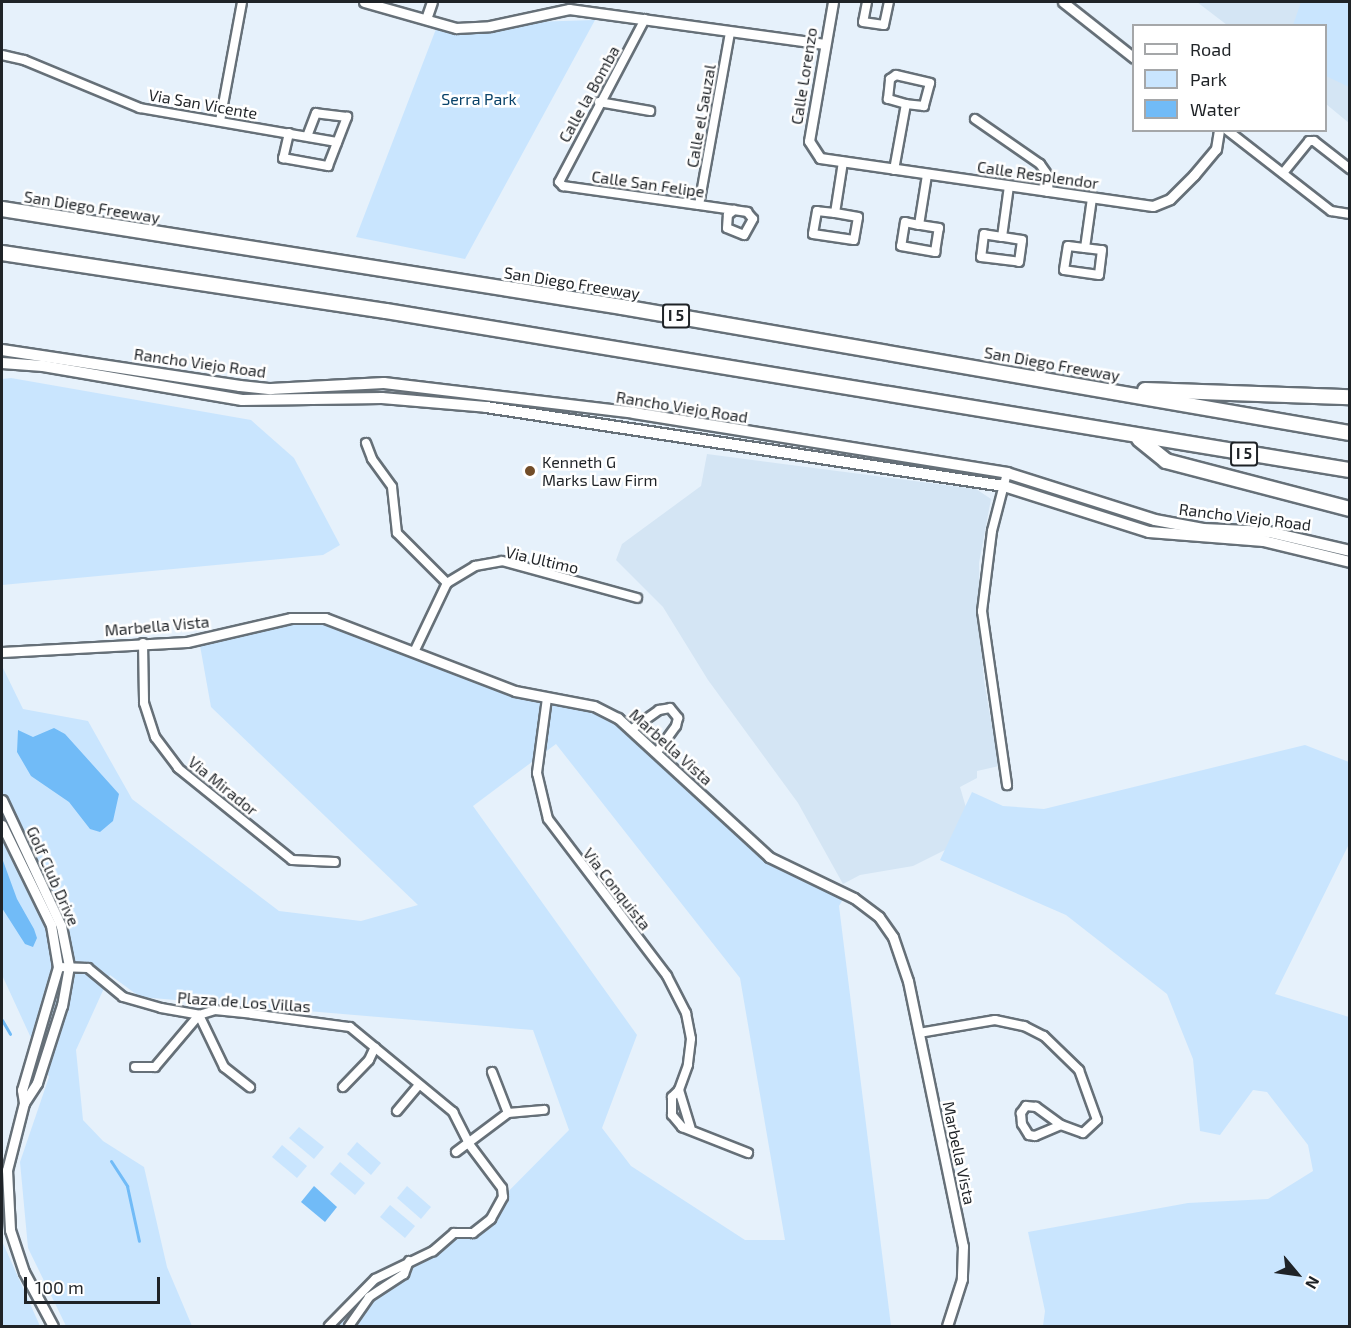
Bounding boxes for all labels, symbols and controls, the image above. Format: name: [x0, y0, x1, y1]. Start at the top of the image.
legend: [1132, 24, 1327, 132]
street label: Calle Lorenzo: [787, 26, 821, 126]
text: Road: [1190, 38, 1231, 60]
street label: Calle la Bomba: [555, 42, 623, 146]
street label: Calle el Sauzal: [682, 63, 720, 169]
text: Park: [1190, 68, 1227, 90]
street label: Via San Vicente: [147, 85, 259, 123]
park label: Serra Park: [441, 89, 517, 109]
text: Water: [1190, 98, 1240, 120]
street label: Calle Resplendor: [976, 157, 1100, 193]
street label: Calle San Felipe: [590, 167, 706, 201]
street label: San Diego Freeway: [23, 187, 161, 227]
street label: San Diego Freeway: [503, 263, 641, 303]
road number: I 5: [661, 304, 691, 328]
street label: San Diego Freeway: [983, 343, 1121, 385]
street label: Rancho Viejo Road: [133, 344, 267, 382]
street label: Rancho Viejo Road: [615, 387, 749, 427]
road number: I 5: [1229, 442, 1259, 466]
place label: Kenneth G Marks Law Firm: [542, 452, 658, 490]
marker: Kenneth G Marks Law Firm: [523, 464, 537, 478]
street label: Rancho Viejo Road: [1178, 499, 1312, 535]
street label: Via Ultimo: [504, 542, 580, 578]
street label: Marbella Vista: [104, 612, 210, 640]
street label: Marbella Vista: [625, 705, 717, 789]
street label: Via Mirador: [184, 752, 262, 820]
street label: Golf Club Drive: [22, 823, 84, 929]
street label: Via Conquista: [579, 844, 655, 934]
street label: Plaza de Los Villas: [177, 988, 311, 1016]
street label: Marbella Vista: [939, 1099, 979, 1207]
north arrow: [1267, 1244, 1327, 1304]
scale bar: [27, 1265, 164, 1303]
text: N: [1302, 1273, 1324, 1293]
text: 100 m: [35, 1276, 84, 1298]

